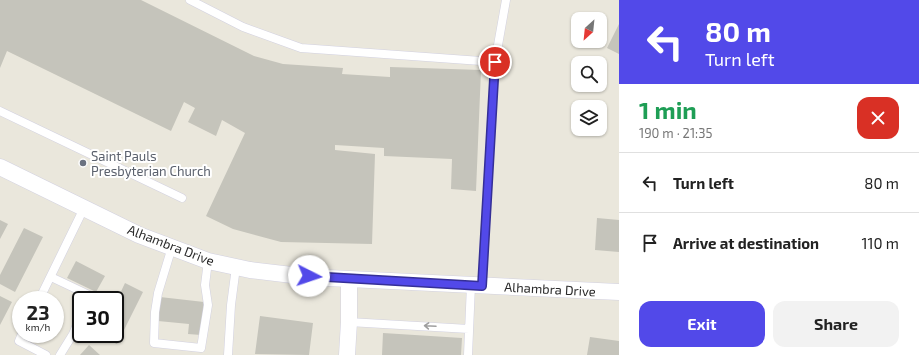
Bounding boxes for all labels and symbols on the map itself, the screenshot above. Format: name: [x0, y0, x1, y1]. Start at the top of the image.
north arrow: [571, 12, 607, 48]
pin: [478, 45, 512, 79]
place label: Saint Pauls Presbyterian Church: [91, 148, 211, 179]
marker: Saint Pauls Presbyterian Church: [78, 158, 88, 168]
street label: Alhambra Drive: [125, 221, 217, 269]
position arrow: [288, 255, 330, 297]
street label: Alhambra Drive: [504, 279, 596, 299]
speed limit sign: 30: [72, 291, 124, 343]
one-way arrow: [424, 323, 437, 330]

